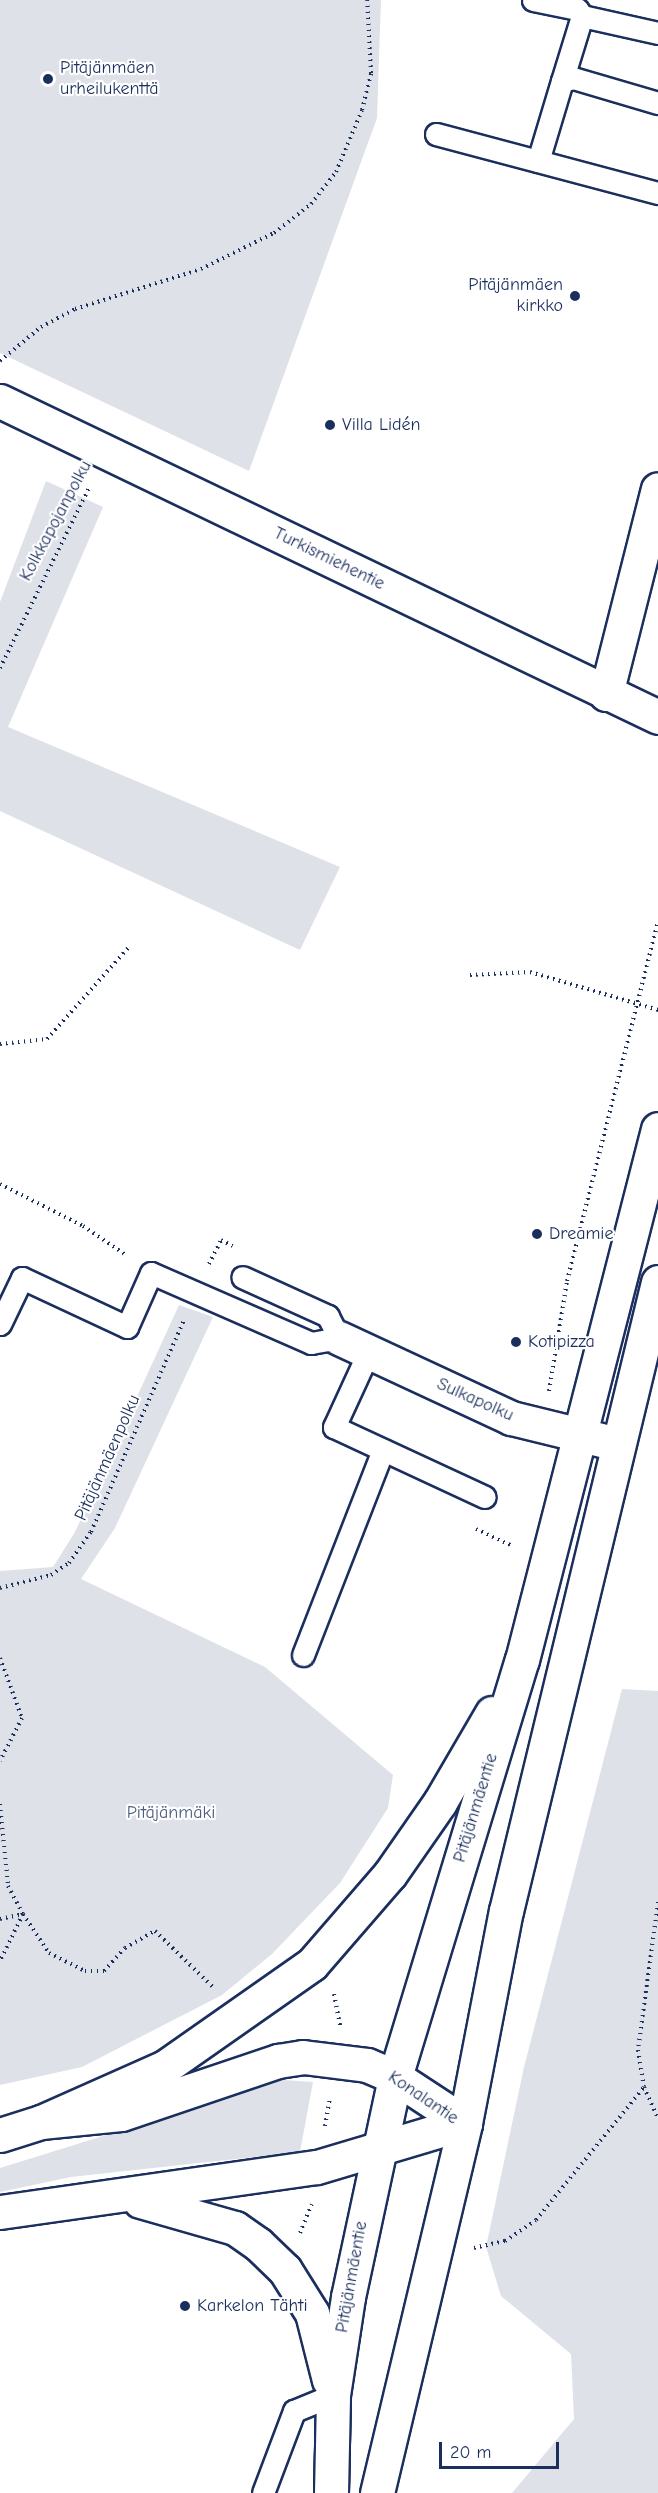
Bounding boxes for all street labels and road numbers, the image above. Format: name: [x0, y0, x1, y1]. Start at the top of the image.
street label: Kolkkapojanpolku: [15, 457, 97, 585]
street label: Turkismiehentie: [270, 523, 388, 595]
street label: Sulkapolku: [433, 1374, 517, 1426]
street label: Pitäjänmäenpolku: [71, 1392, 145, 1524]
street label: Pitäjänmäentie: [449, 1751, 503, 1865]
street label: Konalantie: [384, 2067, 462, 2129]
street label: Pitäjänmäentie: [332, 2219, 372, 2335]

